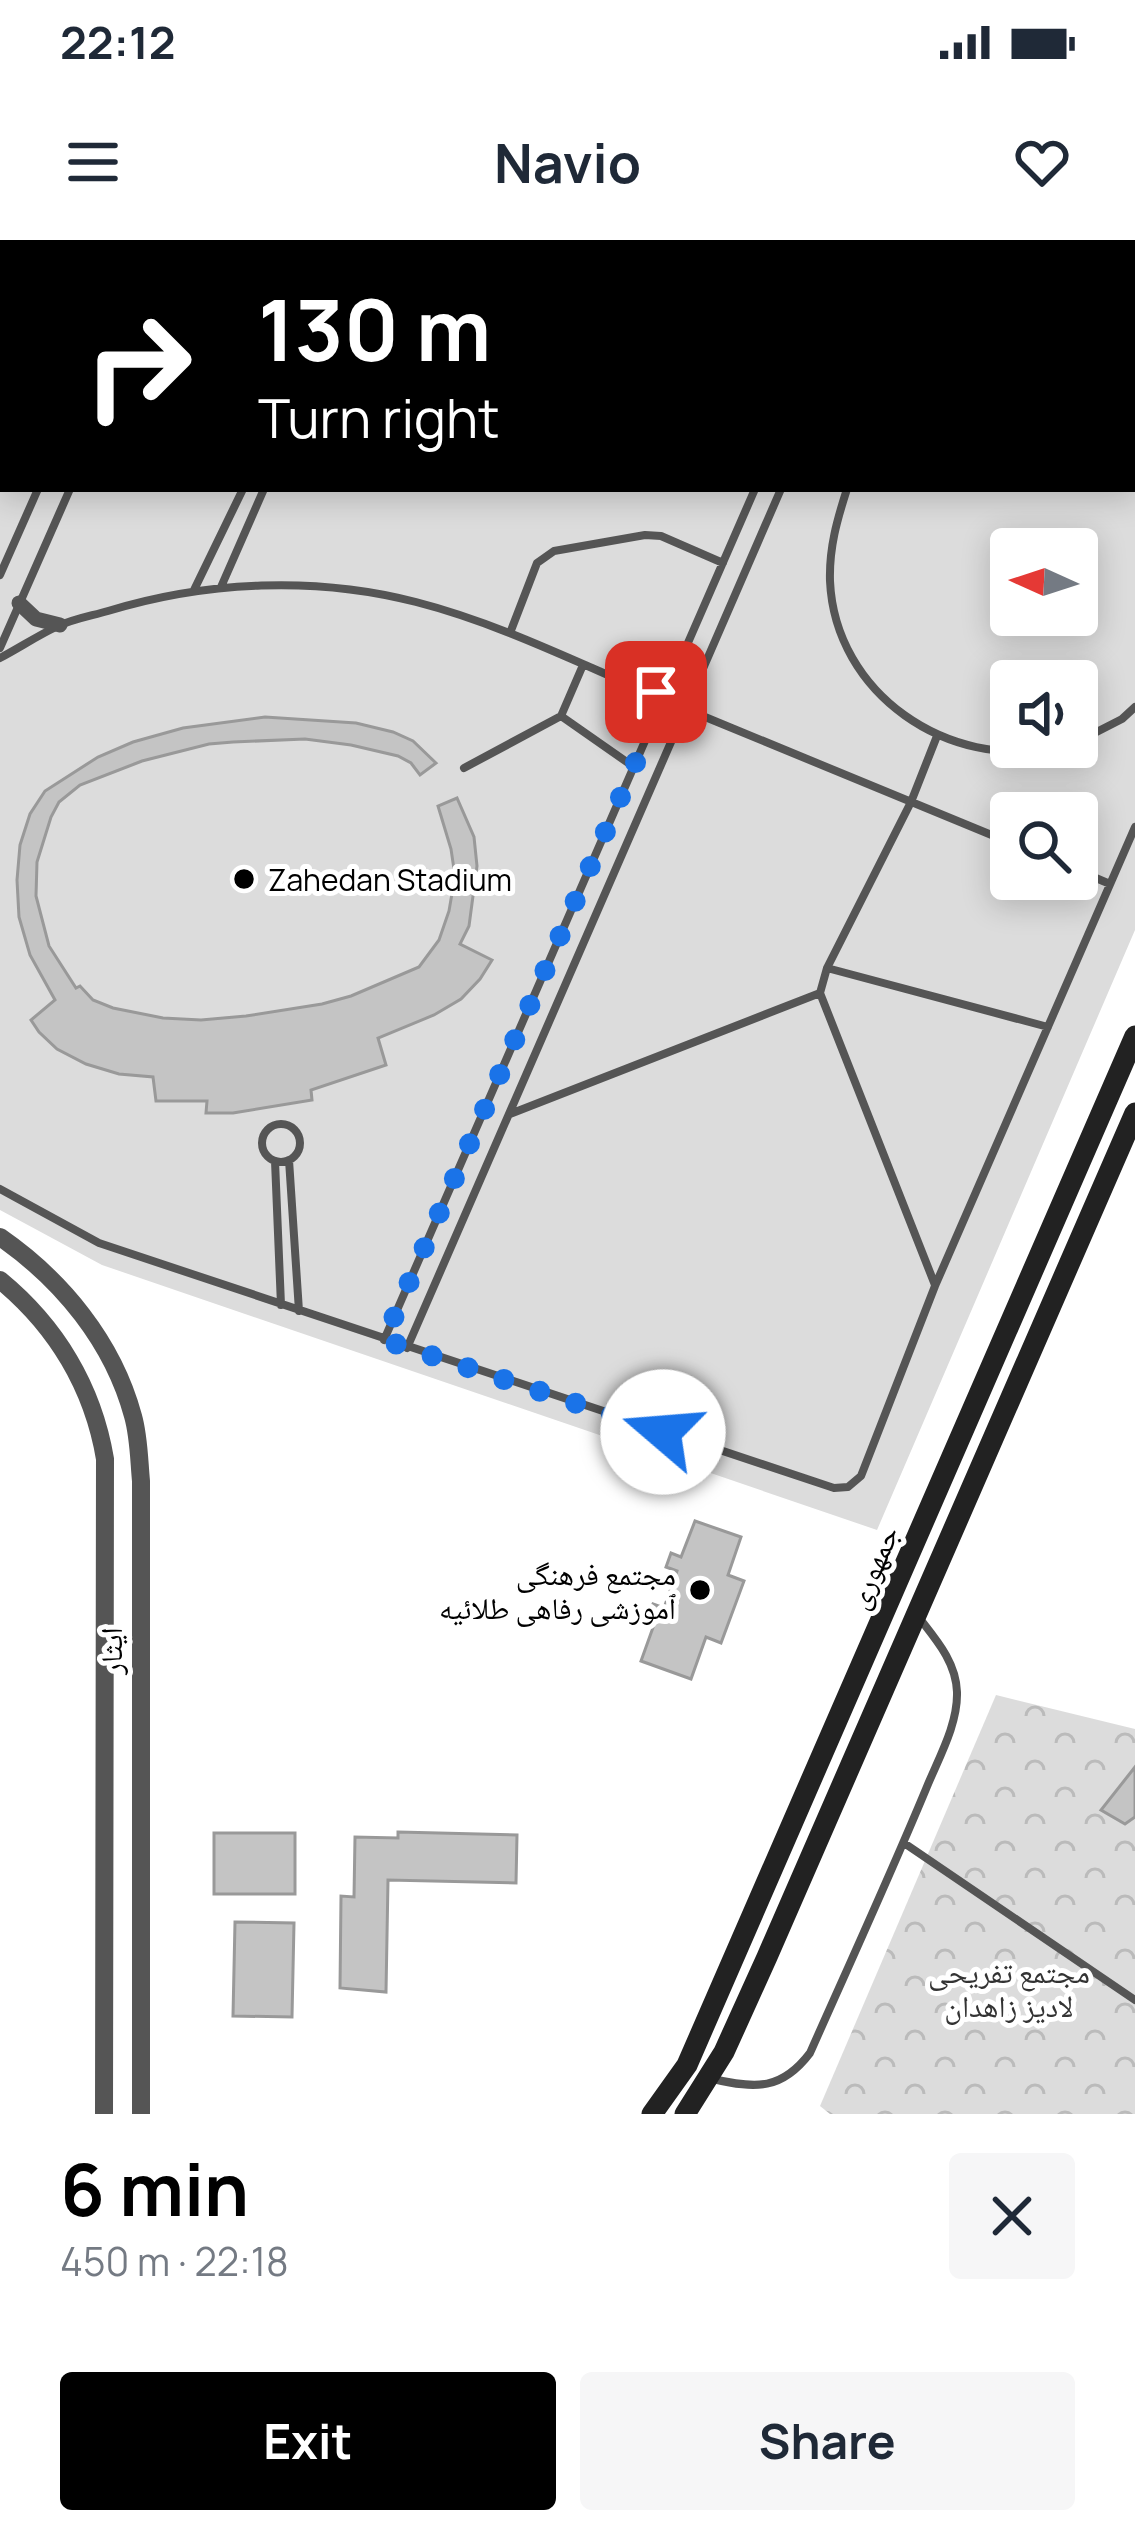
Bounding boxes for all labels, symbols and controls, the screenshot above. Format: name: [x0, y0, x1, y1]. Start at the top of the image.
text: 22:12: [60, 11, 176, 73]
text: Navio: [494, 125, 641, 199]
icon: menu: [60, 129, 126, 195]
icon: heart: [1009, 129, 1075, 195]
text: 130 m: [258, 271, 491, 386]
icon: right: [60, 288, 216, 444]
text: Turn right: [258, 380, 500, 454]
north arrow: [990, 528, 1098, 636]
map controls: [990, 528, 1098, 900]
pin: [605, 641, 707, 743]
icon: arrive: [623, 659, 689, 725]
button: sound: [990, 660, 1098, 768]
button: search: [990, 792, 1098, 900]
place label: Zahedan Stadium: [268, 859, 512, 900]
marker: Zahedan Stadium: [231, 866, 257, 892]
position arrow: [600, 1369, 726, 1495]
street label: جمهوری: [836, 1519, 908, 1615]
place label: مجتمع فرهنگی ٱموزشی رفاهی طلائیه: [439, 1553, 676, 1628]
marker: مجتمع فرهنگی ٱموزشی رفاهی طلائیه: [687, 1577, 713, 1603]
street label: ایثار: [90, 1627, 131, 1676]
park label: مجتمع تفریحی لادیز زاهدان: [928, 1951, 1090, 2026]
text: 6 min: [60, 2139, 249, 2238]
button: close: [949, 2153, 1075, 2279]
text: 450 m · 22:18: [60, 2234, 289, 2288]
button: Exit: [60, 2372, 556, 2510]
button: Share: [580, 2372, 1075, 2510]

